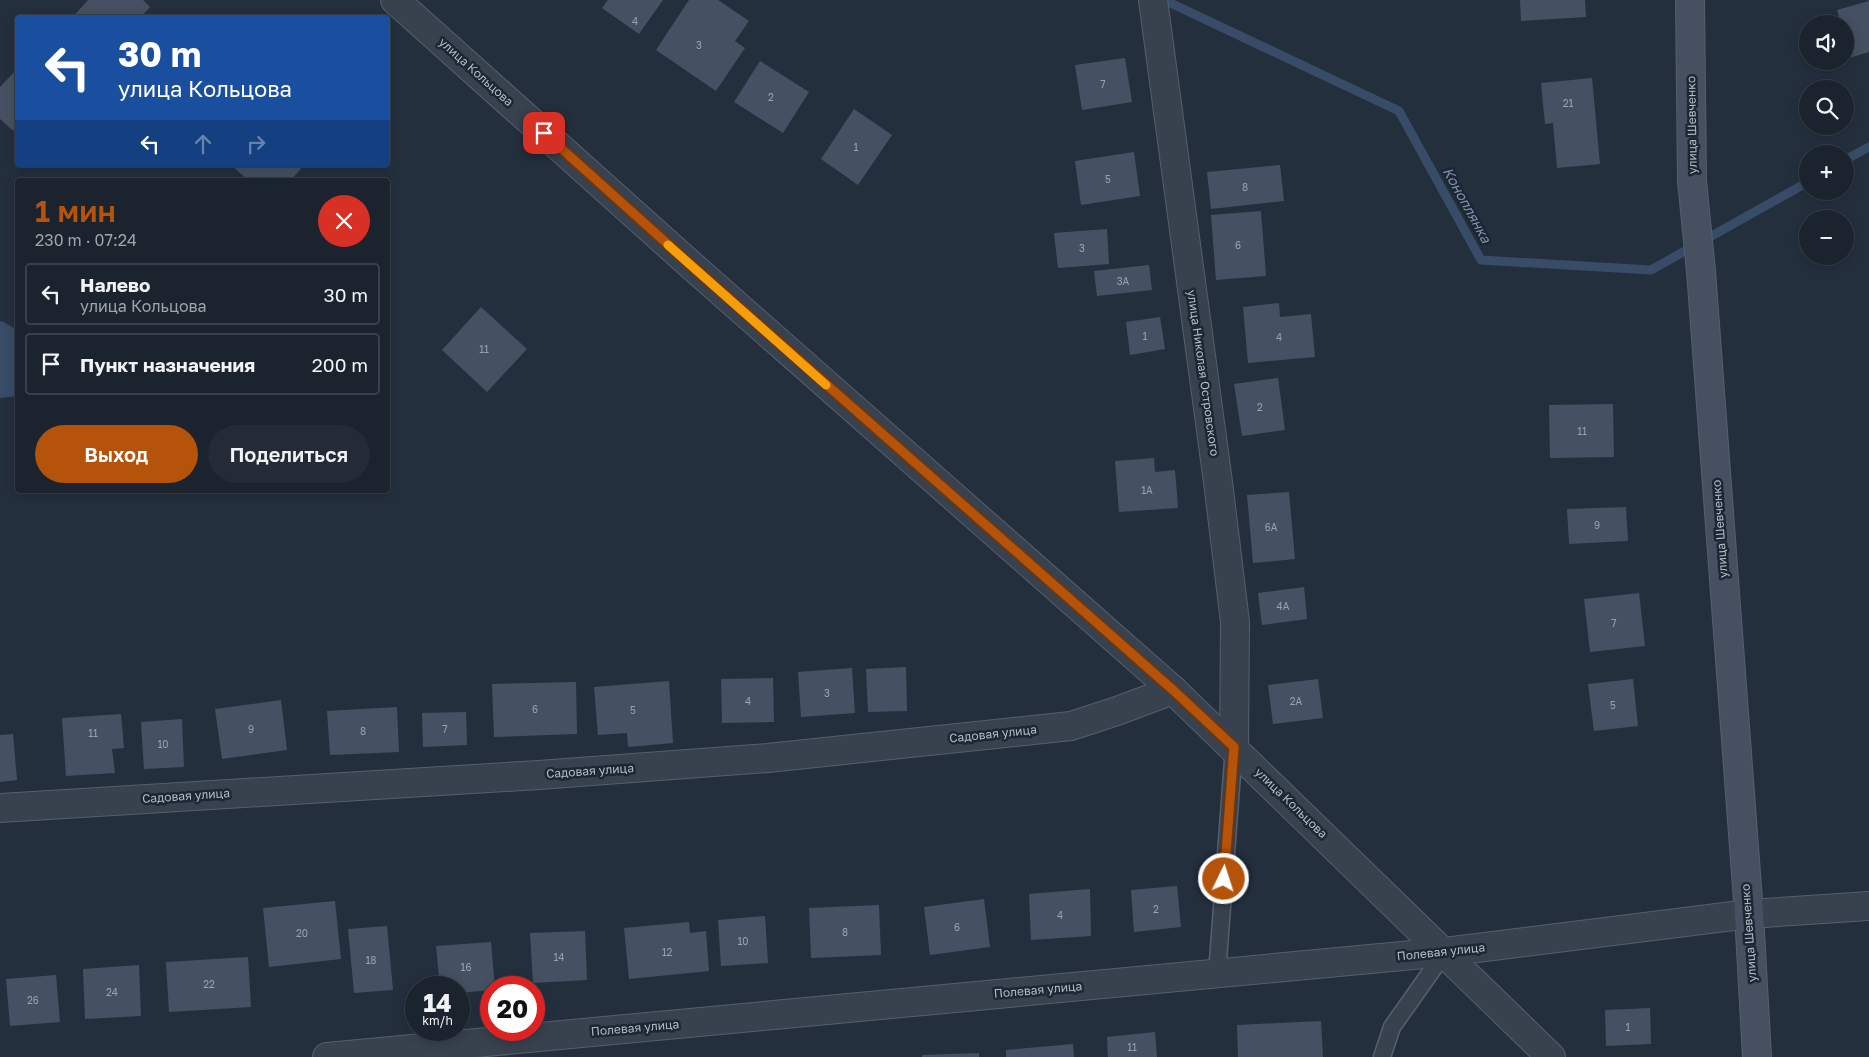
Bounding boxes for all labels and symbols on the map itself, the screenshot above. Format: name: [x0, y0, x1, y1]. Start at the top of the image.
house number: 4: [632, 15, 638, 27]
street label: улица Кольцова: [436, 34, 517, 109]
house number: 3: [696, 39, 702, 51]
street label: улица Шевченко: [1683, 76, 1700, 174]
house number: 7: [1100, 78, 1106, 90]
house number: 2: [768, 91, 774, 103]
house number: 21: [1563, 97, 1573, 109]
pin: [523, 112, 565, 154]
house number: 1: [854, 141, 859, 153]
water label: Коноплянка: [1440, 164, 1496, 246]
house number: 5: [1105, 173, 1111, 185]
house number: 8: [1242, 181, 1248, 193]
house number: 6: [1235, 239, 1241, 251]
house number: 3: [1079, 242, 1085, 254]
house number: 3А: [1117, 275, 1130, 287]
street label: улица Николая Островского: [1184, 289, 1223, 457]
house number: 1: [1143, 330, 1148, 342]
house number: 4: [1276, 331, 1282, 343]
house number: 11: [479, 343, 489, 355]
house number: 2: [1257, 401, 1263, 413]
house number: 11: [1577, 425, 1587, 437]
street label: улица Шевченко: [1709, 479, 1730, 579]
house number: 1А: [1141, 484, 1153, 496]
house number: 9: [1594, 519, 1600, 531]
house number: 6А: [1265, 521, 1278, 533]
house number: 4А: [1277, 600, 1290, 612]
house number: 7: [1611, 617, 1617, 629]
house number: 3: [824, 687, 830, 699]
house number: 4: [745, 695, 751, 707]
house number: 2А: [1290, 695, 1303, 707]
house number: 5: [1610, 699, 1616, 711]
house number: 6: [532, 703, 538, 715]
house number: 5: [630, 704, 636, 716]
street label: Садовая улица: [948, 721, 1037, 746]
house number: 9: [248, 723, 254, 735]
house number: 7: [442, 723, 448, 735]
house number: 8: [360, 725, 366, 737]
house number: 11: [88, 727, 98, 739]
house number: 10: [157, 738, 169, 750]
street label: Садовая улица: [546, 760, 634, 781]
street label: улица Кольцова: [1252, 764, 1331, 841]
street label: Садовая улица: [142, 785, 230, 806]
position arrow: [1197, 852, 1249, 904]
street label: улица Шевченко: [1738, 883, 1759, 983]
house number: 2: [1153, 903, 1159, 915]
house number: 4: [1057, 909, 1063, 921]
house number: 6: [954, 921, 960, 933]
house number: 8: [842, 926, 848, 938]
house number: 20: [296, 927, 308, 939]
house number: 10: [737, 935, 749, 947]
street label: Полевая улица: [1396, 939, 1486, 964]
house number: 12: [662, 946, 673, 958]
house number: 14: [554, 951, 564, 963]
house number: 18: [366, 954, 376, 966]
house number: 16: [461, 961, 471, 973]
speed limit sign: 20: [480, 976, 545, 1041]
house number: 22: [203, 978, 215, 990]
street label: Полевая улица: [993, 978, 1083, 1001]
house number: 24: [106, 986, 118, 998]
house number: 26: [27, 994, 39, 1006]
street label: Полевая улица: [590, 1016, 680, 1039]
house number: 1: [1626, 1021, 1631, 1033]
house number: 11: [1127, 1041, 1137, 1053]

